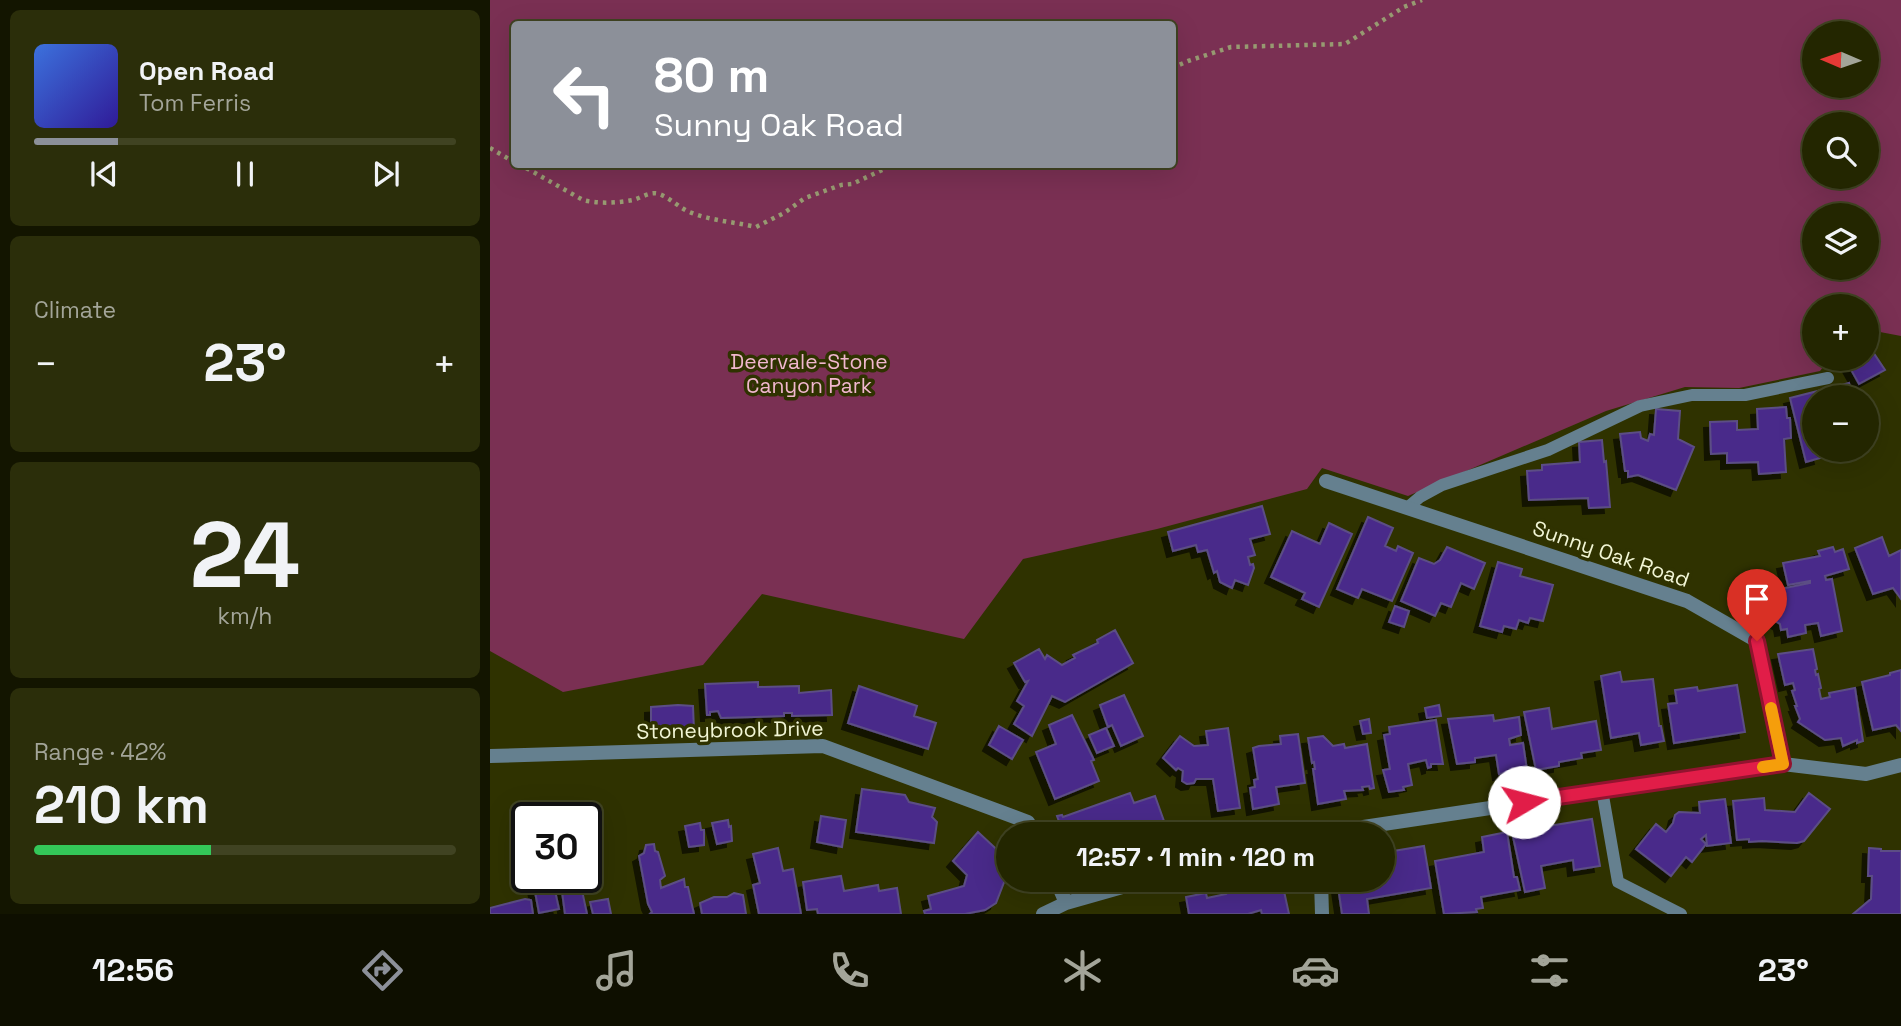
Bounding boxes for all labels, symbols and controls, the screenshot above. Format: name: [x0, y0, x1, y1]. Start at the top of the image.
north arrow: [1802, 21, 1880, 98]
map controls: [1802, 21, 1879, 462]
text: 80 m: [654, 44, 769, 106]
icon: left: [539, 49, 630, 140]
text: Open Road: [139, 54, 275, 88]
text: Tom Ferris: [139, 88, 251, 118]
text: Sunny Oak Road: [654, 105, 904, 145]
button: search: [1802, 112, 1879, 189]
icon: previous: [85, 155, 123, 193]
icon: pause: [226, 155, 264, 193]
icon: next: [367, 155, 405, 193]
button: layers: [1802, 203, 1879, 280]
button: +: [1802, 294, 1879, 371]
text: Climate: [34, 295, 116, 325]
text: 23°: [204, 330, 287, 396]
text: −: [34, 340, 58, 388]
text: +: [432, 340, 456, 388]
park label: Deervale-Stone Canyon Park: [730, 348, 888, 399]
button: −: [1802, 385, 1879, 462]
text: 24: [190, 497, 300, 614]
street label: Sunny Oak Road: [1529, 514, 1693, 593]
pin: [1727, 569, 1787, 641]
icon: arrive: [1738, 580, 1776, 618]
text: km/h: [218, 601, 272, 631]
street label: Stoneybrook Drive: [636, 714, 824, 745]
text: Range · 42%: [34, 737, 166, 767]
position arrow: [1487, 765, 1561, 839]
text: 210 km: [34, 772, 209, 838]
speed limit sign: 30: [511, 802, 602, 893]
text: 12:57 · 1 min · 120 m: [1076, 840, 1315, 874]
icon: directions: [358, 946, 407, 995]
icon: music: [592, 946, 641, 995]
icon: phone: [825, 946, 874, 995]
icon: climate: [1058, 946, 1107, 995]
icon: car: [1291, 946, 1340, 995]
icon: filters: [1525, 946, 1574, 995]
text: 12:56: [92, 950, 174, 990]
text: 23°: [1758, 950, 1809, 990]

